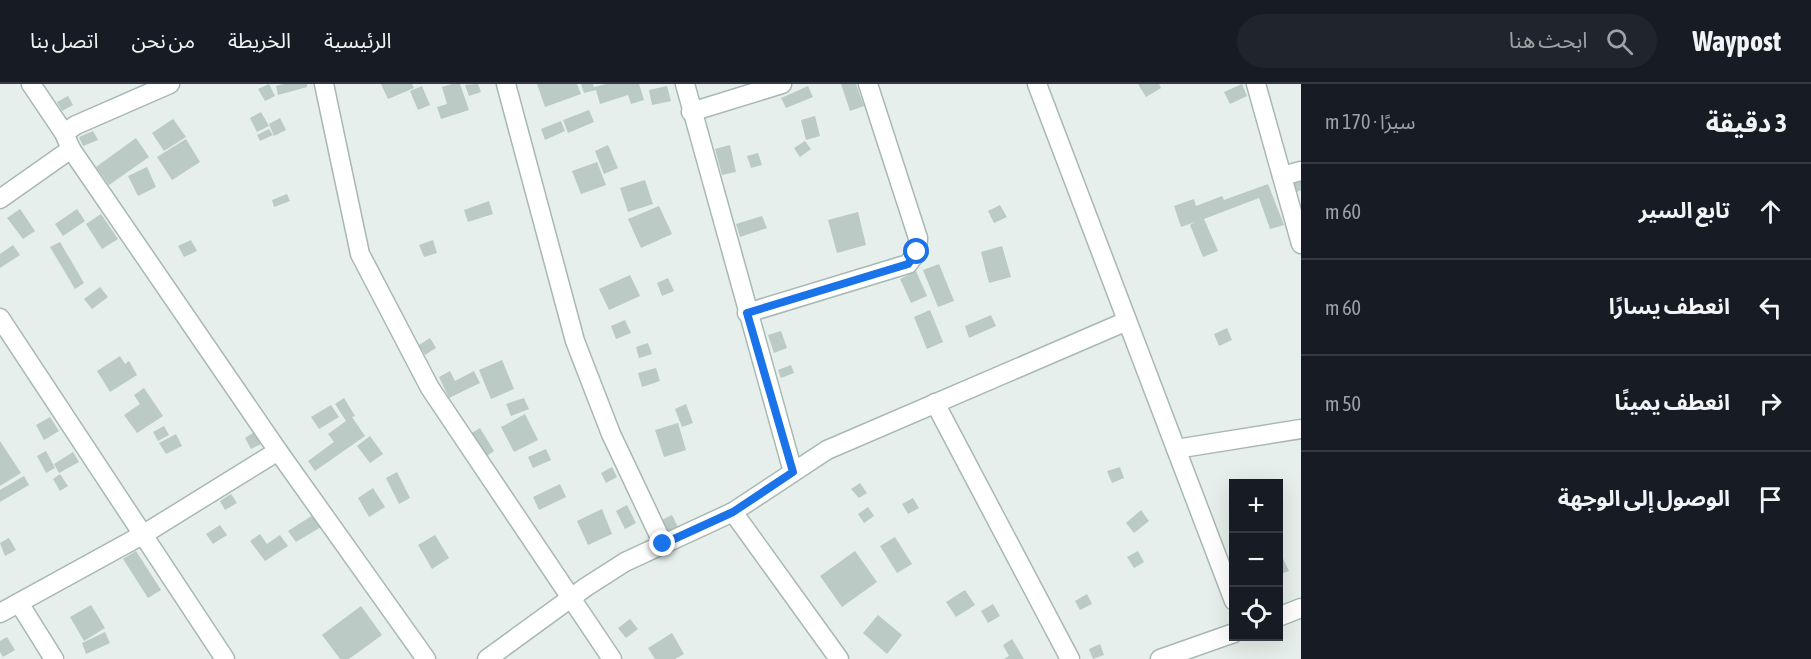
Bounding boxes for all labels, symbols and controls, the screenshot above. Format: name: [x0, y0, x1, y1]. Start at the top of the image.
search box: [1237, 14, 1657, 68]
icon: search: [1603, 25, 1636, 58]
text: Waypost: [1693, 25, 1781, 57]
text: ابحث هنا: [1509, 27, 1588, 53]
text: اتصل بنا: [30, 28, 98, 52]
text: من نحن: [131, 28, 195, 52]
text: الخريطة: [228, 28, 291, 52]
text: الرئيسية: [324, 28, 391, 52]
text: 3 دقيقة: [1706, 108, 1787, 138]
text: سيرًا · 170 m: [1325, 110, 1415, 133]
icon: ahead: [1754, 195, 1787, 228]
text: تابع السير: [1639, 197, 1730, 223]
text: 60 m: [1325, 200, 1361, 223]
route start: [903, 238, 929, 264]
icon: left: [1754, 291, 1787, 324]
text: انعطف يسارًا: [1609, 293, 1730, 319]
text: 60 m: [1325, 296, 1361, 319]
icon: right: [1754, 387, 1787, 420]
text: انعطف يمينًا: [1614, 389, 1730, 415]
text: 50 m: [1325, 392, 1361, 415]
map controls: [1229, 479, 1283, 641]
button: +: [1229, 479, 1283, 533]
icon: arrive: [1754, 483, 1787, 516]
text: الوصول إلى الوجهة: [1558, 485, 1730, 511]
route end: [649, 530, 675, 556]
button: −: [1229, 533, 1283, 587]
button: locate: [1229, 587, 1283, 641]

